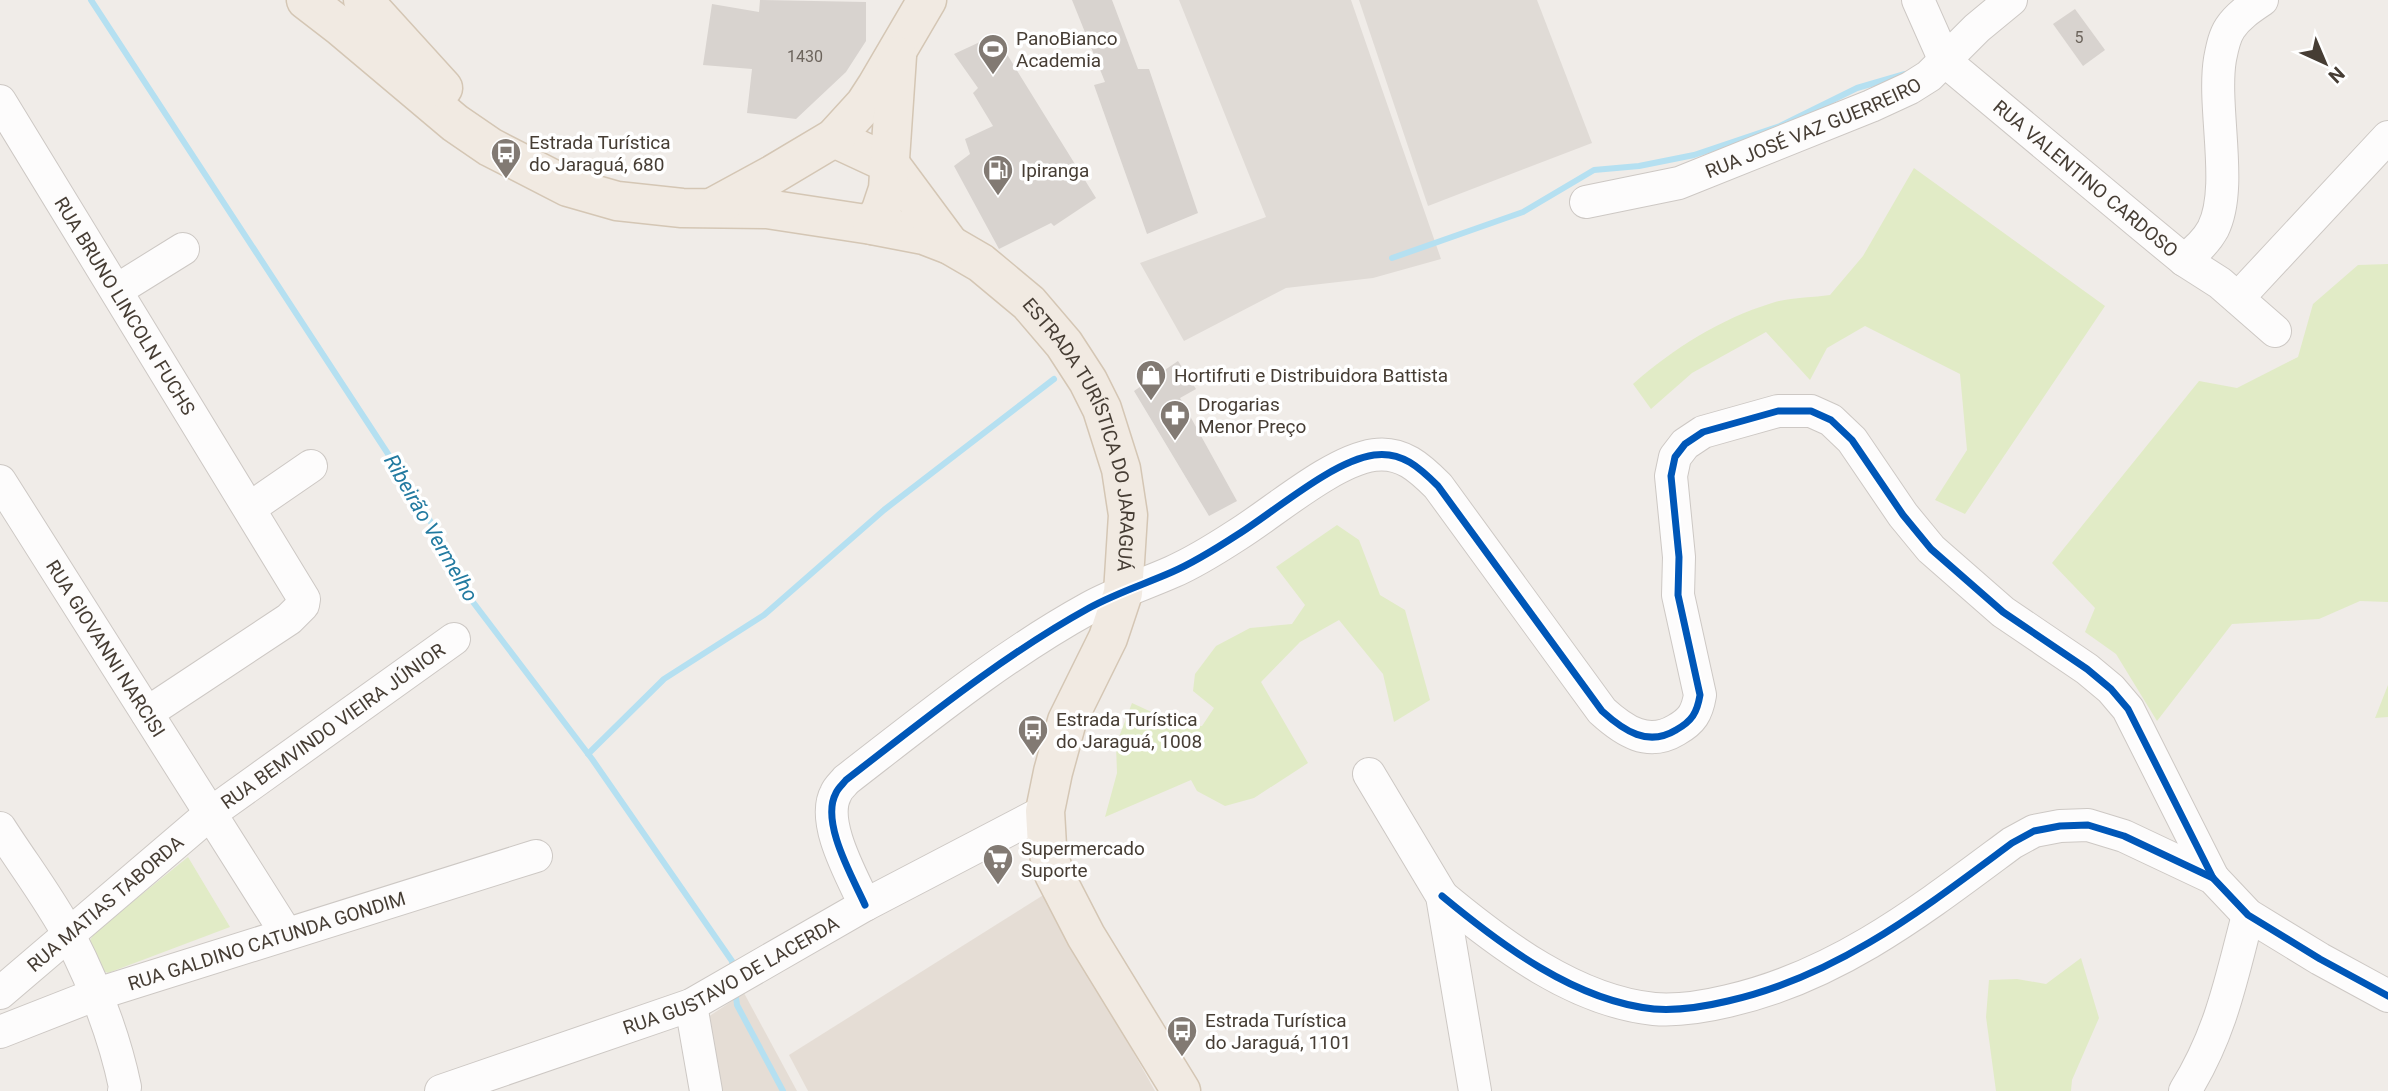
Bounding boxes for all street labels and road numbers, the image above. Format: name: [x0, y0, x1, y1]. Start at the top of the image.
street label: RUA JOSÉ VAZ GUERREIRO: [1702, 72, 1925, 183]
street label: RUA VALENTINO CARDOSO: [1989, 95, 2183, 262]
street label: RUA BRUNO LINCOLN FUCHS: [50, 193, 200, 419]
street label: ESTRADA TURÍSTICA DO JARAGUÁ: [1018, 293, 1140, 573]
street label: RUA GIOVANNI NARCISI: [41, 556, 170, 741]
street label: RUA BEMVINDO VIEIRA JÚNIOR: [216, 638, 449, 814]
street label: RUA MATIAS TABORDA: [22, 830, 188, 976]
street label: RUA GALDINO CATUNDA GONDIM: [125, 886, 408, 995]
street label: RUA GUSTAVO DE LACERDA: [620, 911, 843, 1039]

